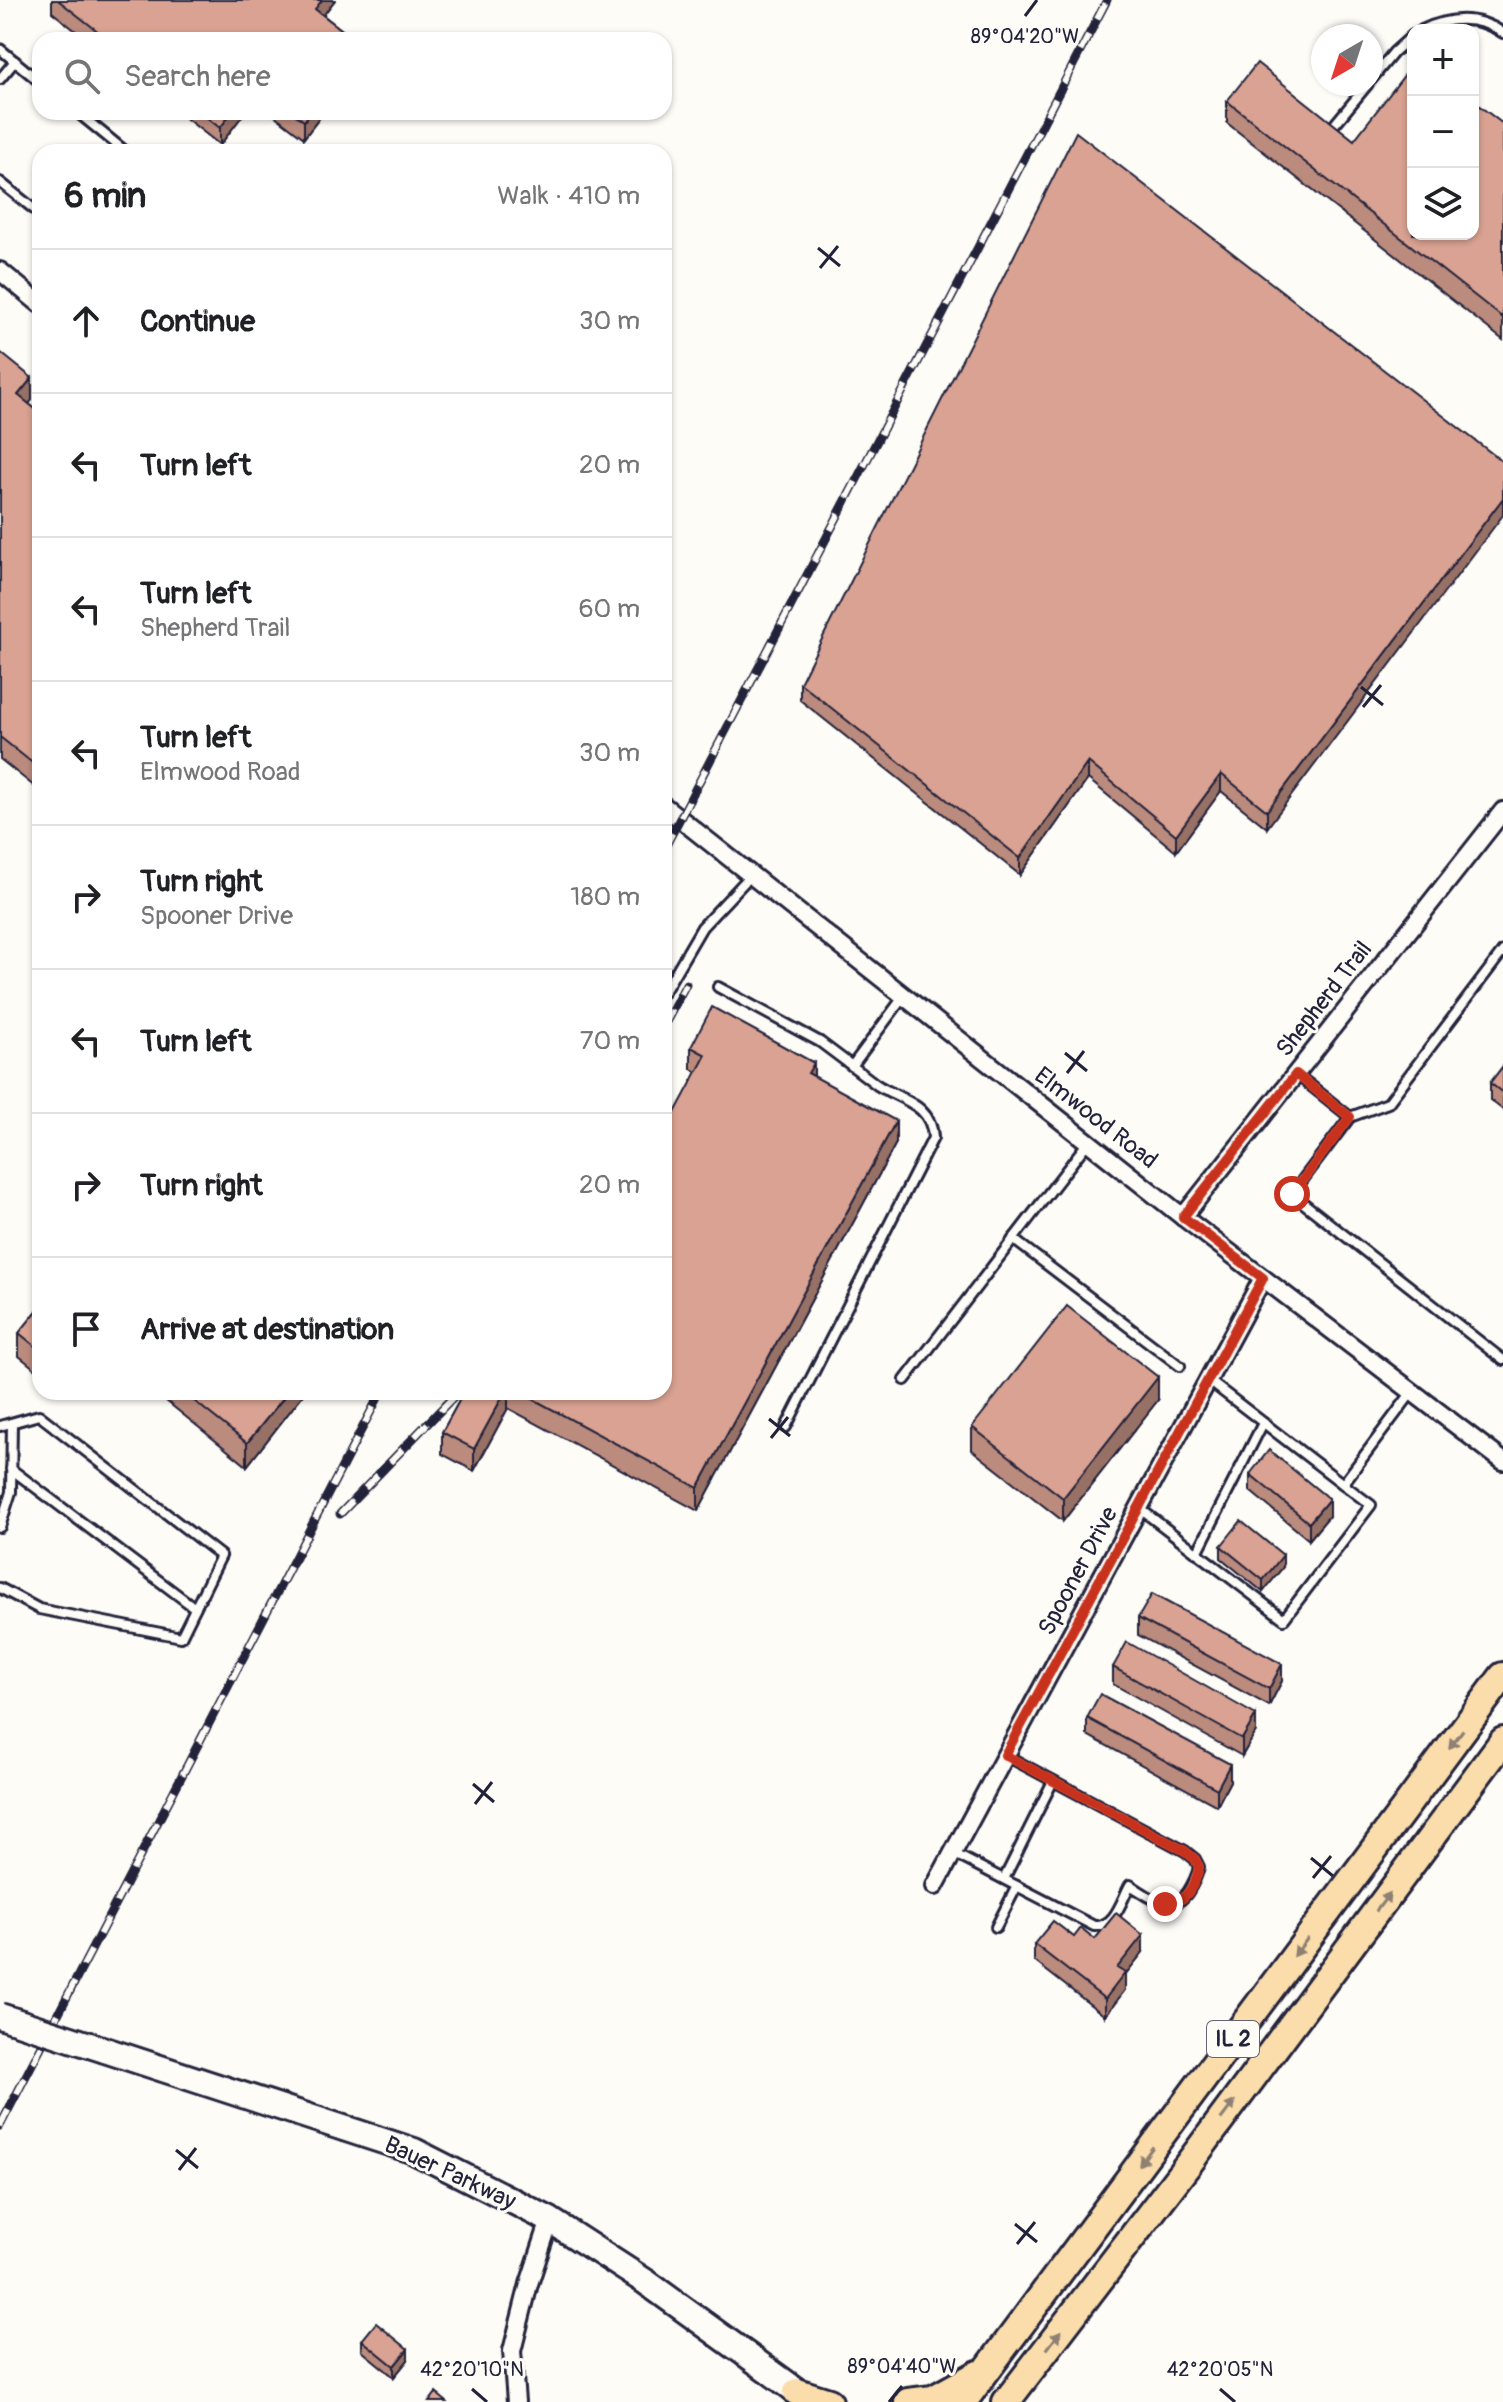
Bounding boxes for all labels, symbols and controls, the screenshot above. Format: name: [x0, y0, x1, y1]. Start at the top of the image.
text: 89°04'20"W: [971, 24, 1079, 49]
north arrow: [1311, 24, 1383, 96]
map controls: [1407, 24, 1479, 240]
button: +: [1407, 24, 1479, 96]
search box: [32, 32, 672, 120]
icon: search: [60, 54, 104, 98]
text: Search here: [124, 58, 271, 95]
button: −: [1407, 96, 1479, 168]
button: layers: [1407, 168, 1479, 240]
text: 6 min: [64, 175, 146, 218]
text: Walk · 410 m: [497, 180, 640, 212]
icon: ahead: [64, 299, 108, 343]
text: Continue: [140, 303, 255, 340]
text: 30 m: [579, 305, 640, 337]
icon: left: [64, 443, 108, 487]
text: Turn left: [140, 447, 251, 484]
text: 20 m: [579, 449, 640, 481]
text: Turn left: [140, 575, 251, 612]
icon: left: [64, 587, 108, 631]
text: 60 m: [578, 593, 640, 625]
text: Shepherd Trail: [140, 612, 290, 644]
text: Turn left: [140, 719, 251, 756]
icon: left: [64, 731, 108, 775]
text: 30 m: [579, 737, 640, 769]
text: Elmwood Road: [140, 756, 301, 788]
text: Turn right: [140, 863, 263, 900]
icon: right: [64, 875, 108, 919]
text: 180 m: [570, 881, 640, 913]
text: Spooner Drive: [140, 900, 293, 932]
street label: Shepherd Trail: [1270, 935, 1378, 1063]
icon: left: [64, 1019, 108, 1063]
text: Turn left: [140, 1023, 251, 1060]
text: 70 m: [580, 1025, 640, 1057]
street label: Elmwood Road: [1029, 1061, 1163, 1175]
icon: right: [64, 1163, 108, 1207]
text: Turn right: [140, 1167, 263, 1204]
text: 20 m: [579, 1169, 640, 1201]
route start: [1274, 1176, 1310, 1212]
icon: arrive: [64, 1307, 108, 1351]
text: Arrive at destination: [140, 1311, 394, 1348]
street label: Spooner Drive: [1032, 1502, 1124, 1640]
one-way arrow: [1449, 1728, 1465, 1749]
route end: [1147, 1886, 1183, 1922]
one-way arrow: [1375, 1891, 1391, 1913]
one-way arrow: [1293, 1936, 1309, 1958]
road number: IL 2: [1207, 2021, 1259, 2057]
one-way arrow: [1219, 2100, 1235, 2121]
street label: Bauer Parkway: [380, 2130, 520, 2216]
one-way arrow: [1138, 2145, 1154, 2166]
one-way arrow: [1045, 2330, 1061, 2350]
text: 89°04'40"W: [848, 2354, 956, 2379]
text: 42°20'10"N: [420, 2357, 524, 2382]
text: 42°20'05"N: [1167, 2357, 1273, 2382]

